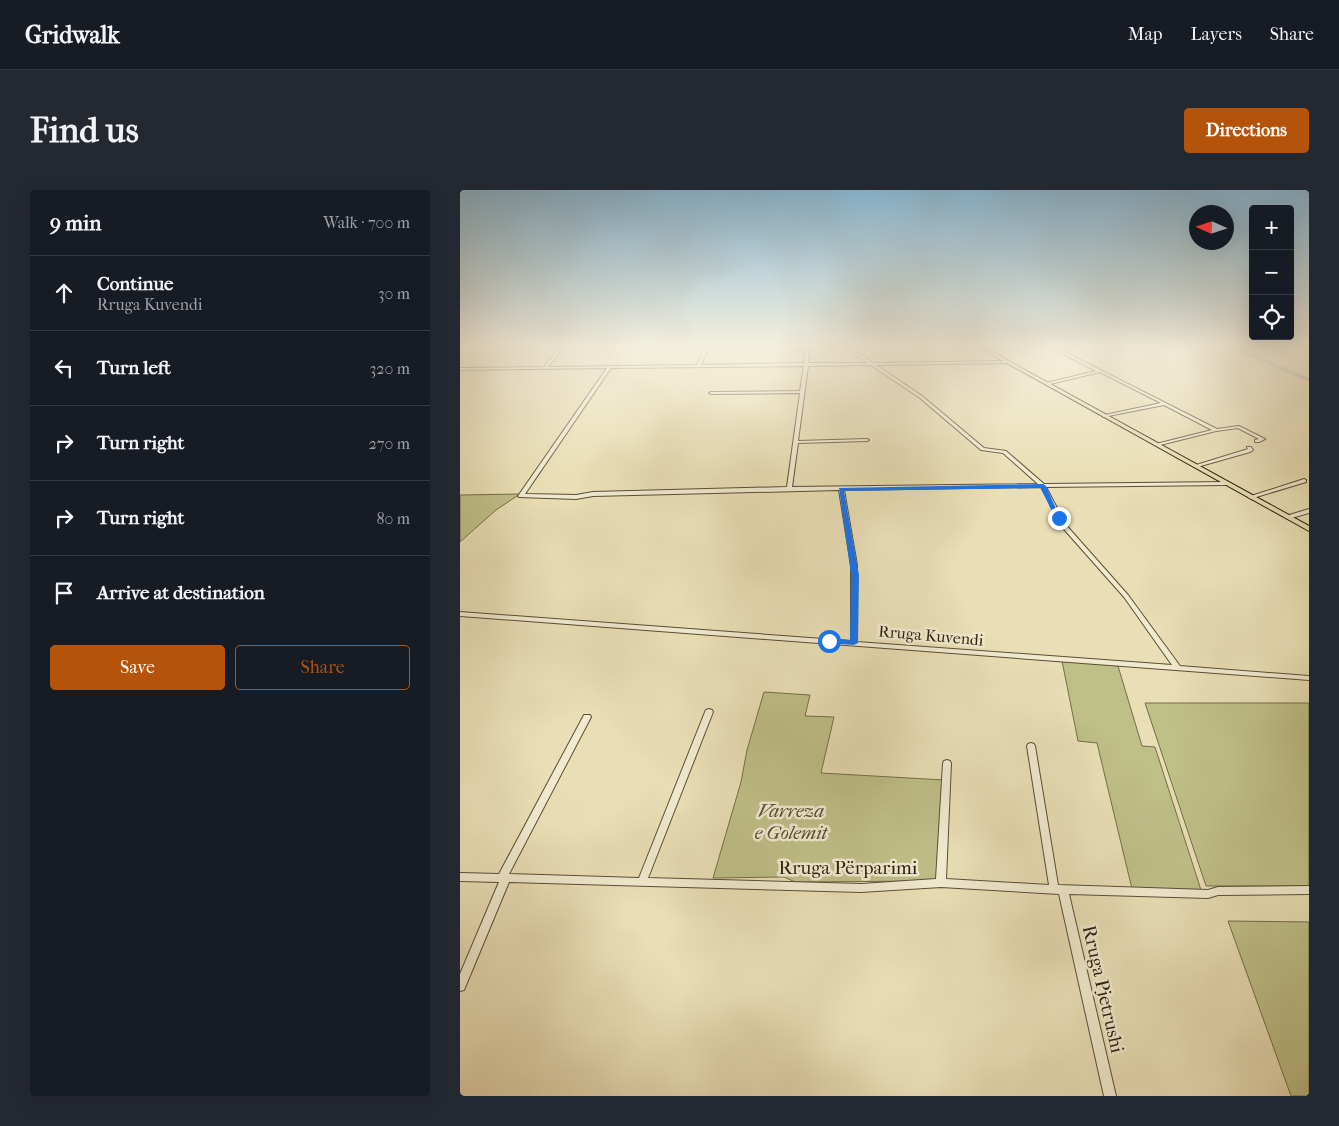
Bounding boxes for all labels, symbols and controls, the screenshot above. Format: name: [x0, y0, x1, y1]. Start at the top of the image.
text: Gridwalk: [25, 21, 120, 49]
text: Map: [1128, 24, 1162, 45]
text: Layers: [1190, 24, 1242, 45]
text: Share: [1270, 24, 1314, 45]
button: Directions: [1184, 108, 1309, 153]
text: Find us: [30, 110, 139, 151]
north arrow: [1189, 205, 1234, 250]
map controls: [1249, 205, 1294, 340]
button: +: [1249, 205, 1294, 250]
text: 9 min: [50, 211, 101, 235]
text: Walk · 700 m: [323, 213, 410, 232]
button: −: [1249, 250, 1294, 295]
text: Continue: [97, 273, 173, 295]
icon: ahead: [50, 279, 78, 307]
text: 30 m: [378, 284, 410, 303]
text: Rruga Kuvendi: [97, 295, 202, 314]
button: locate: [1249, 295, 1294, 340]
icon: left: [50, 354, 78, 382]
text: Turn left: [97, 357, 171, 379]
text: 320 m: [370, 359, 410, 378]
icon: right: [50, 429, 78, 457]
text: Turn right: [97, 432, 184, 454]
text: 270 m: [369, 434, 410, 453]
icon: right: [50, 504, 78, 532]
text: Turn right: [97, 507, 184, 529]
route end: [1048, 507, 1071, 530]
text: 80 m: [376, 509, 410, 528]
icon: arrive: [50, 579, 78, 607]
text: Arrive at destination: [97, 582, 265, 604]
street label: Rruga Kuvendi: [878, 621, 985, 650]
route start: [818, 630, 841, 653]
button: Save: [50, 645, 225, 690]
button: Share: [235, 645, 410, 690]
park label: Varreza e Golemit: [755, 800, 829, 844]
street label: Rruga Përparimi: [779, 857, 918, 879]
street label: Rruga Pjetrushi: [1078, 923, 1128, 1056]

